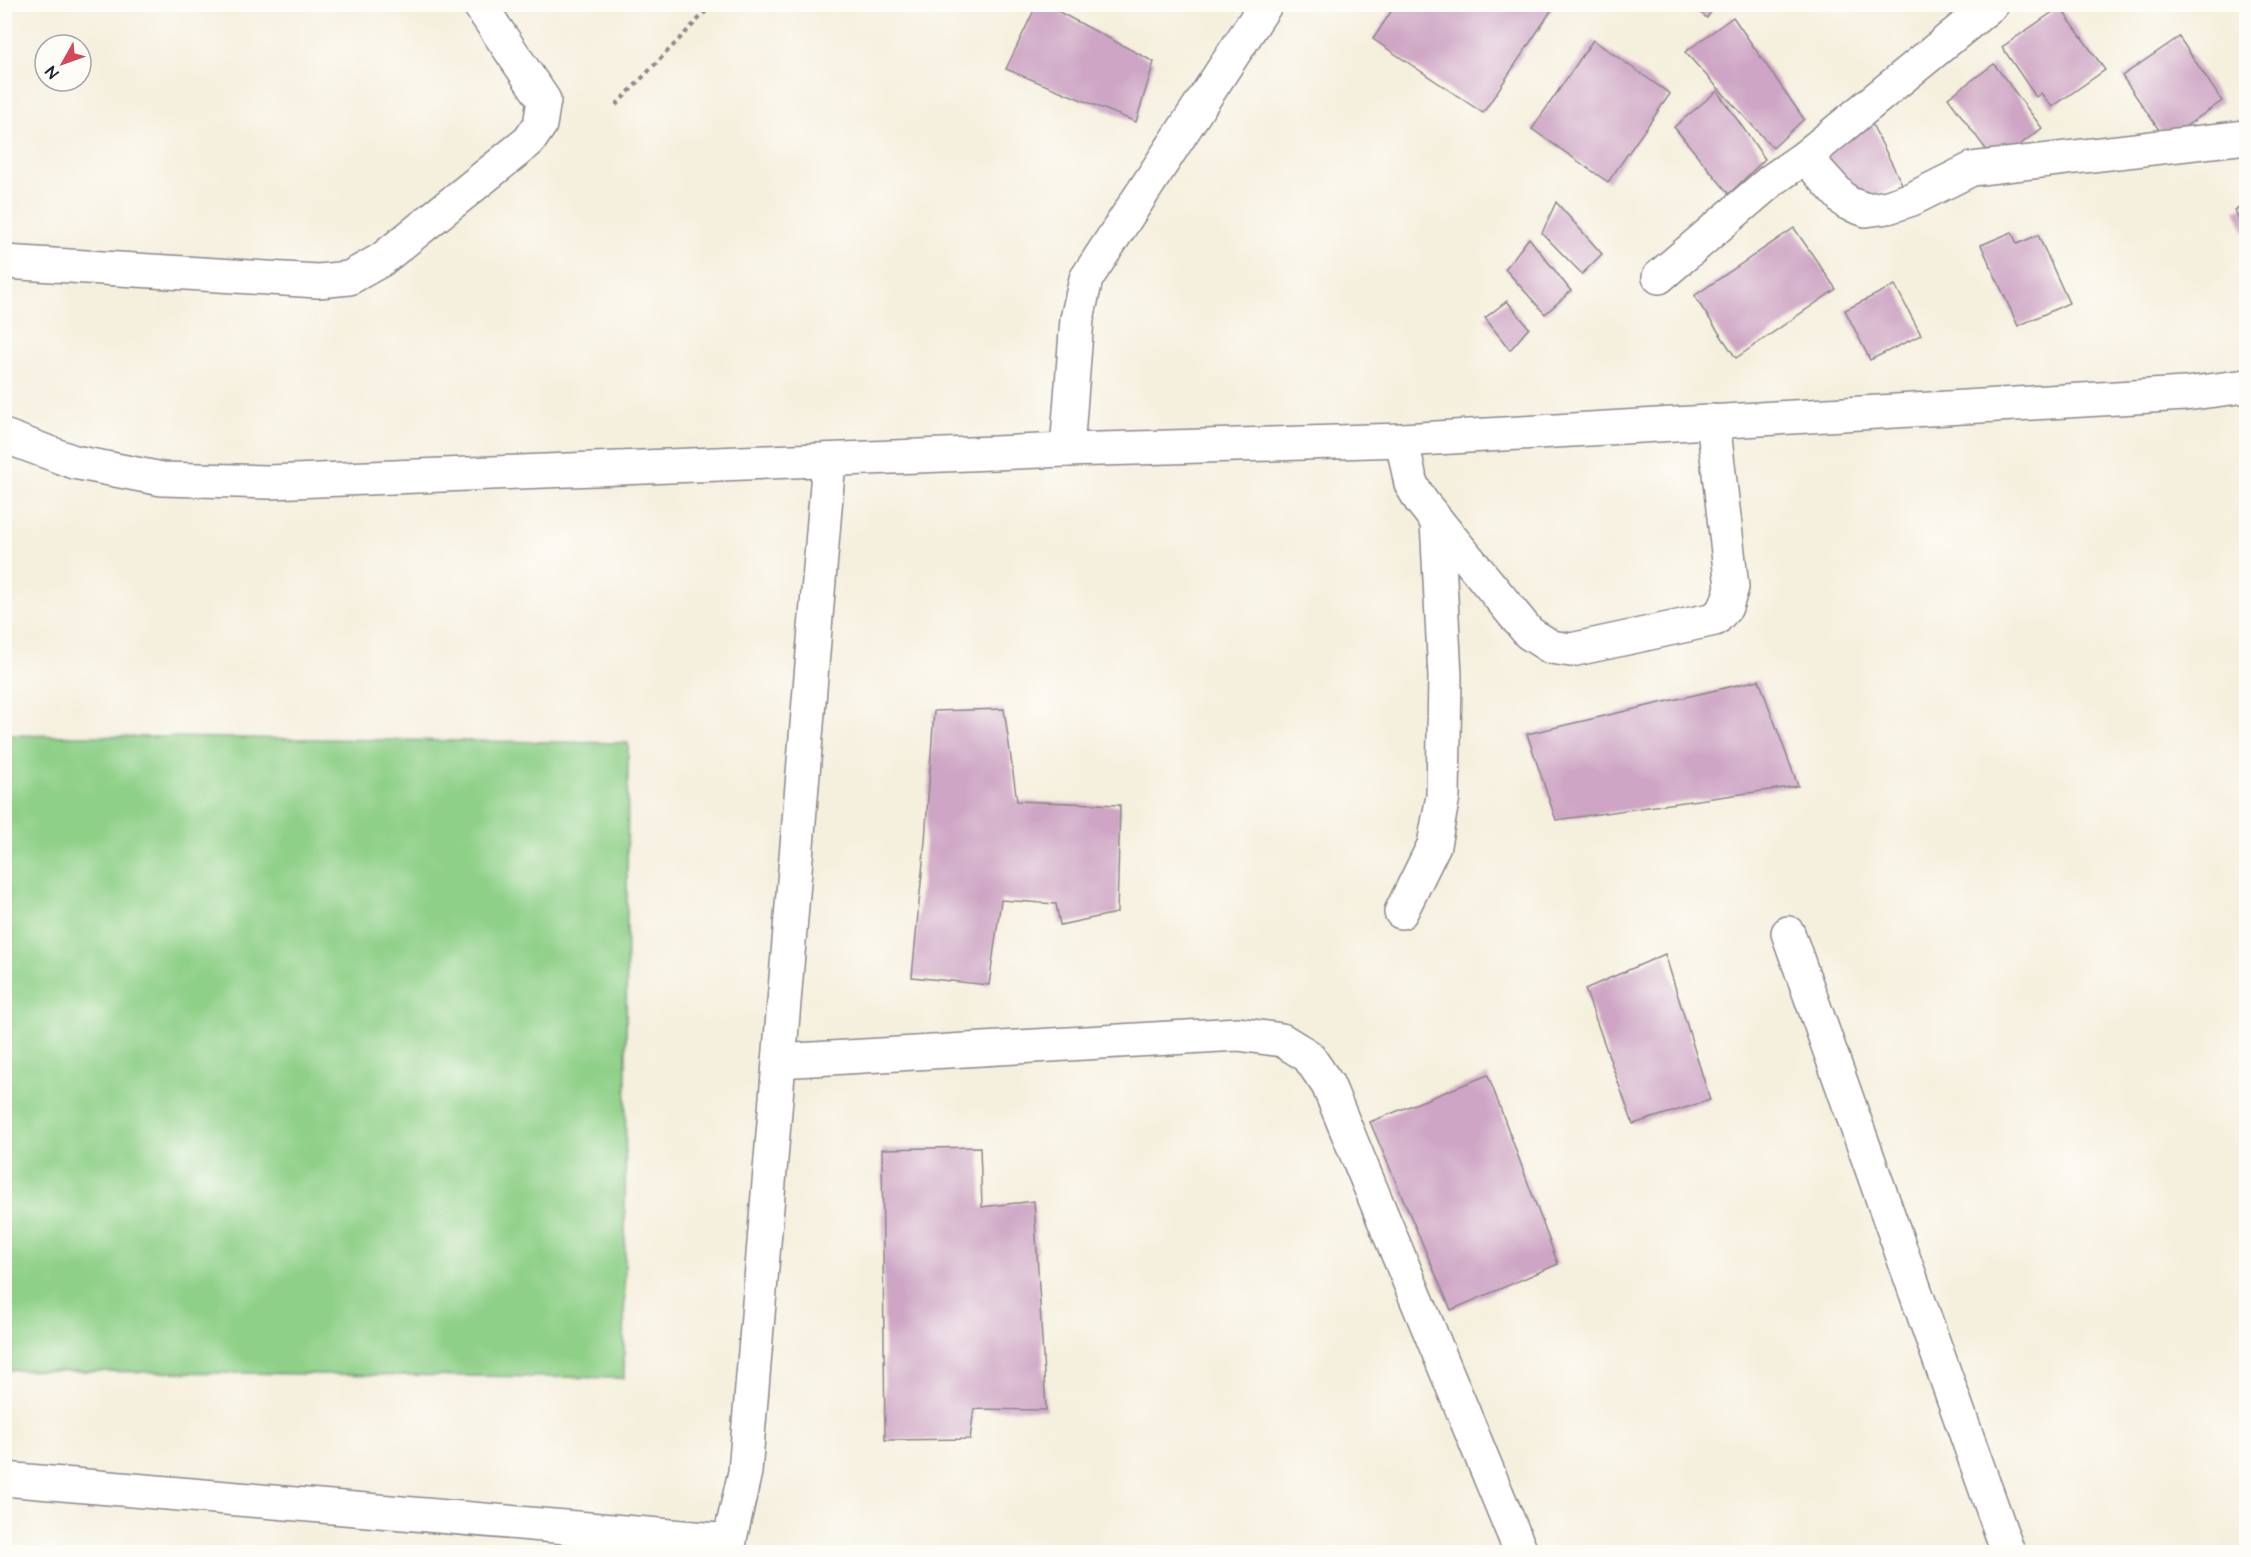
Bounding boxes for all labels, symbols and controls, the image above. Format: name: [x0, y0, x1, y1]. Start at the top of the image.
north arrow: [33, 33, 93, 93]
text: N: [41, 61, 64, 83]

